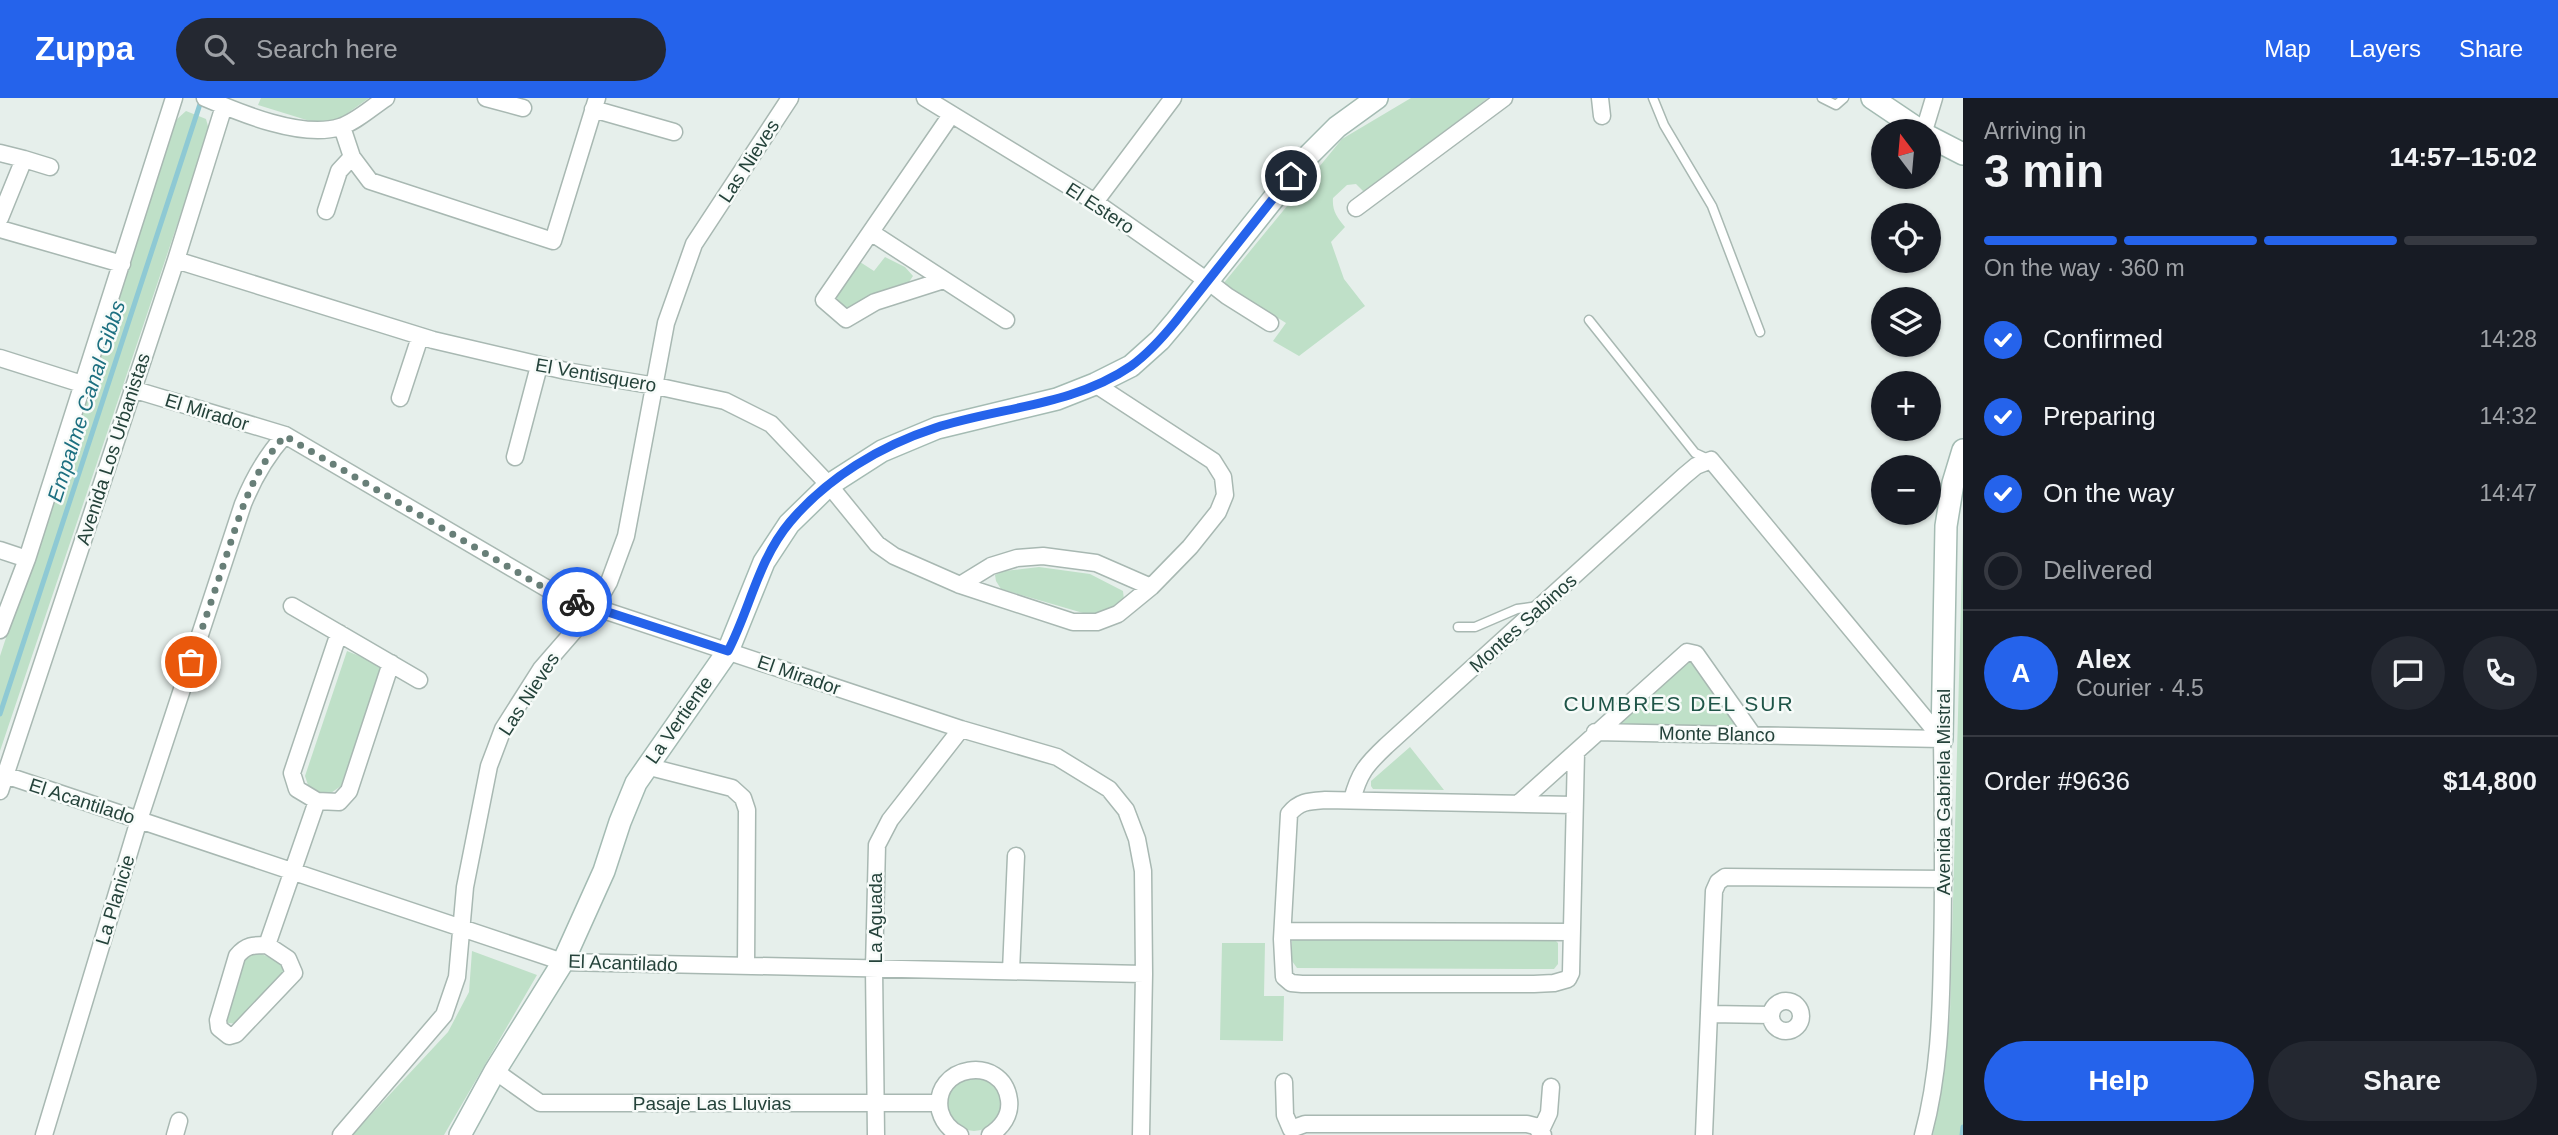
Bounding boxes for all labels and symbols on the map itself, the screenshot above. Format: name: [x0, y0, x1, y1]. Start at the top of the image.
street label: Las Nieves: [715, 116, 783, 206]
north arrow: [1871, 119, 1941, 189]
pin: [1261, 146, 1321, 206]
street label: El Estero: [1062, 178, 1138, 238]
water label: Empalme Canal Gibbs: [43, 297, 130, 504]
street label: Avenida Los Urbanistas: [72, 350, 154, 548]
street label: El Ventisquero: [534, 354, 658, 396]
street label: El Mirador: [163, 389, 252, 435]
courier: [542, 567, 612, 637]
street label: Montes Sabinos: [1465, 570, 1581, 676]
pin: [161, 632, 221, 692]
street label: Las Nieves: [495, 649, 563, 739]
street label: El Mirador: [755, 651, 844, 699]
street label: La Vertiente: [641, 672, 717, 768]
street label: Avenida Gabriela Mistral: [1933, 689, 1954, 895]
district label: CUMBRES DEL SUR: [1563, 692, 1795, 715]
street label: Monte Blanco: [1659, 722, 1775, 746]
street label: El Acantilado: [27, 774, 137, 828]
street label: La Planicie: [91, 852, 139, 948]
street label: La Aguada: [865, 872, 886, 963]
street label: El Acantilado: [568, 951, 678, 975]
street label: Pasaje Las Lluvias: [633, 1093, 791, 1114]

